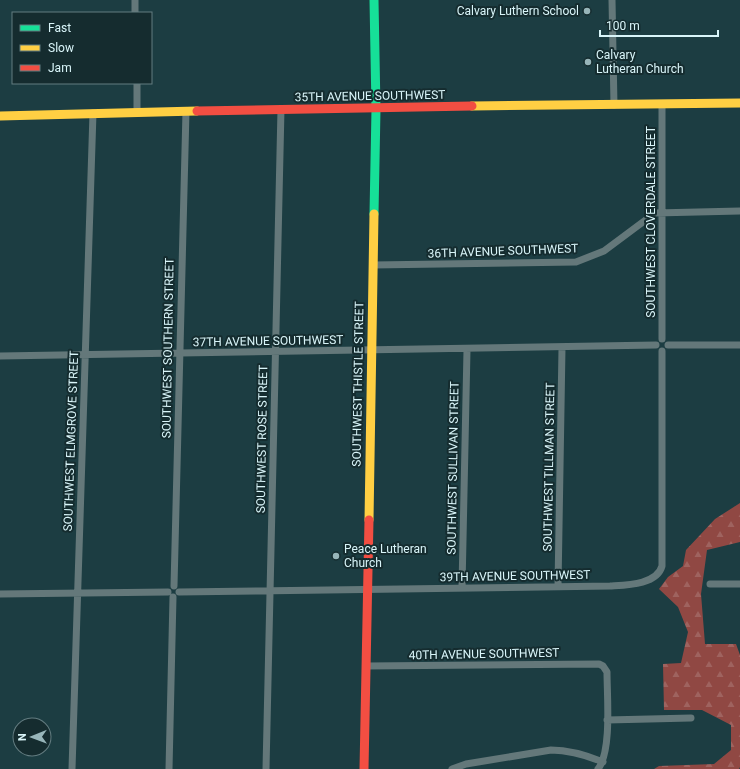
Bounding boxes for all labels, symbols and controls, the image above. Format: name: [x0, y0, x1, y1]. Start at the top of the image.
place label: Calvary Luthern School: [457, 4, 579, 18]
marker: Calvary Luthern School: [582, 6, 592, 16]
legend: [12, 12, 152, 84]
scale bar: [600, 12, 718, 38]
text: 100 m: [606, 19, 640, 33]
text: Fast: [48, 21, 71, 35]
text: Slow: [48, 41, 74, 55]
place label: Calvary Lutheran Church: [596, 48, 684, 76]
marker: Calvary Lutheran Church: [583, 57, 593, 67]
text: Jam: [48, 61, 72, 75]
street label: 35TH AVENUE SOUTHWEST: [295, 88, 445, 104]
street label: SOUTHWEST CLOVERDALE STREET: [644, 126, 658, 318]
street label: 36TH AVENUE SOUTHWEST: [427, 241, 579, 261]
street label: SOUTHWEST SOUTHERN STREET: [159, 258, 177, 438]
street label: SOUTHWEST THISTLE STREET: [350, 301, 366, 467]
street label: 37TH AVENUE SOUTHWEST: [193, 333, 343, 349]
street label: SOUTHWEST ELMGROVE STREET: [61, 350, 81, 532]
street label: SOUTHWEST ROSE STREET: [254, 365, 270, 513]
street label: SOUTHWEST SULLIVAN STREET: [444, 381, 462, 555]
street label: SOUTHWEST TILLMAN STREET: [541, 382, 557, 552]
place label: Peace Lutheran Church: [344, 542, 427, 570]
marker: Peace Lutheran Church: [331, 551, 341, 561]
street label: 39TH AVENUE SOUTHWEST: [440, 568, 590, 584]
street label: 40TH AVENUE SOUTHWEST: [409, 646, 559, 662]
north arrow: [12, 717, 52, 757]
text: N: [16, 733, 29, 741]

